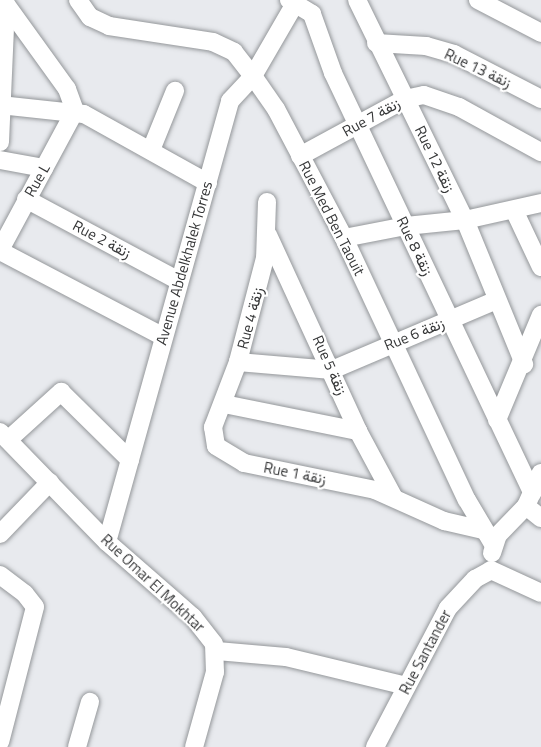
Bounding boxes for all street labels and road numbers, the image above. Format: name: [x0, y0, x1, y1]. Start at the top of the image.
street label: Rue 13 زنقة: [442, 45, 514, 91]
street label: Rue 7 زنقة: [339, 94, 403, 140]
street label: Rue 12 زنقة: [411, 123, 459, 195]
street label: Rue Med Ben Taouit: [295, 158, 369, 278]
street label: Rue L: [20, 160, 54, 200]
street label: Avenue Abdelkhalek Torres: [152, 179, 216, 347]
street label: Rue 8 زنقة: [393, 214, 437, 278]
street label: Rue 2 زنقة: [70, 216, 134, 262]
street label: Rue 4 زنقة: [233, 285, 267, 351]
street label: Rue 6 زنقة: [381, 314, 447, 354]
street label: Rue 5 زنقة: [309, 332, 351, 398]
street label: Rue 1 زنقة: [262, 458, 328, 488]
street label: Rue Omar El Mokhtar: [97, 530, 209, 636]
street label: Rue Santander: [395, 607, 455, 697]

